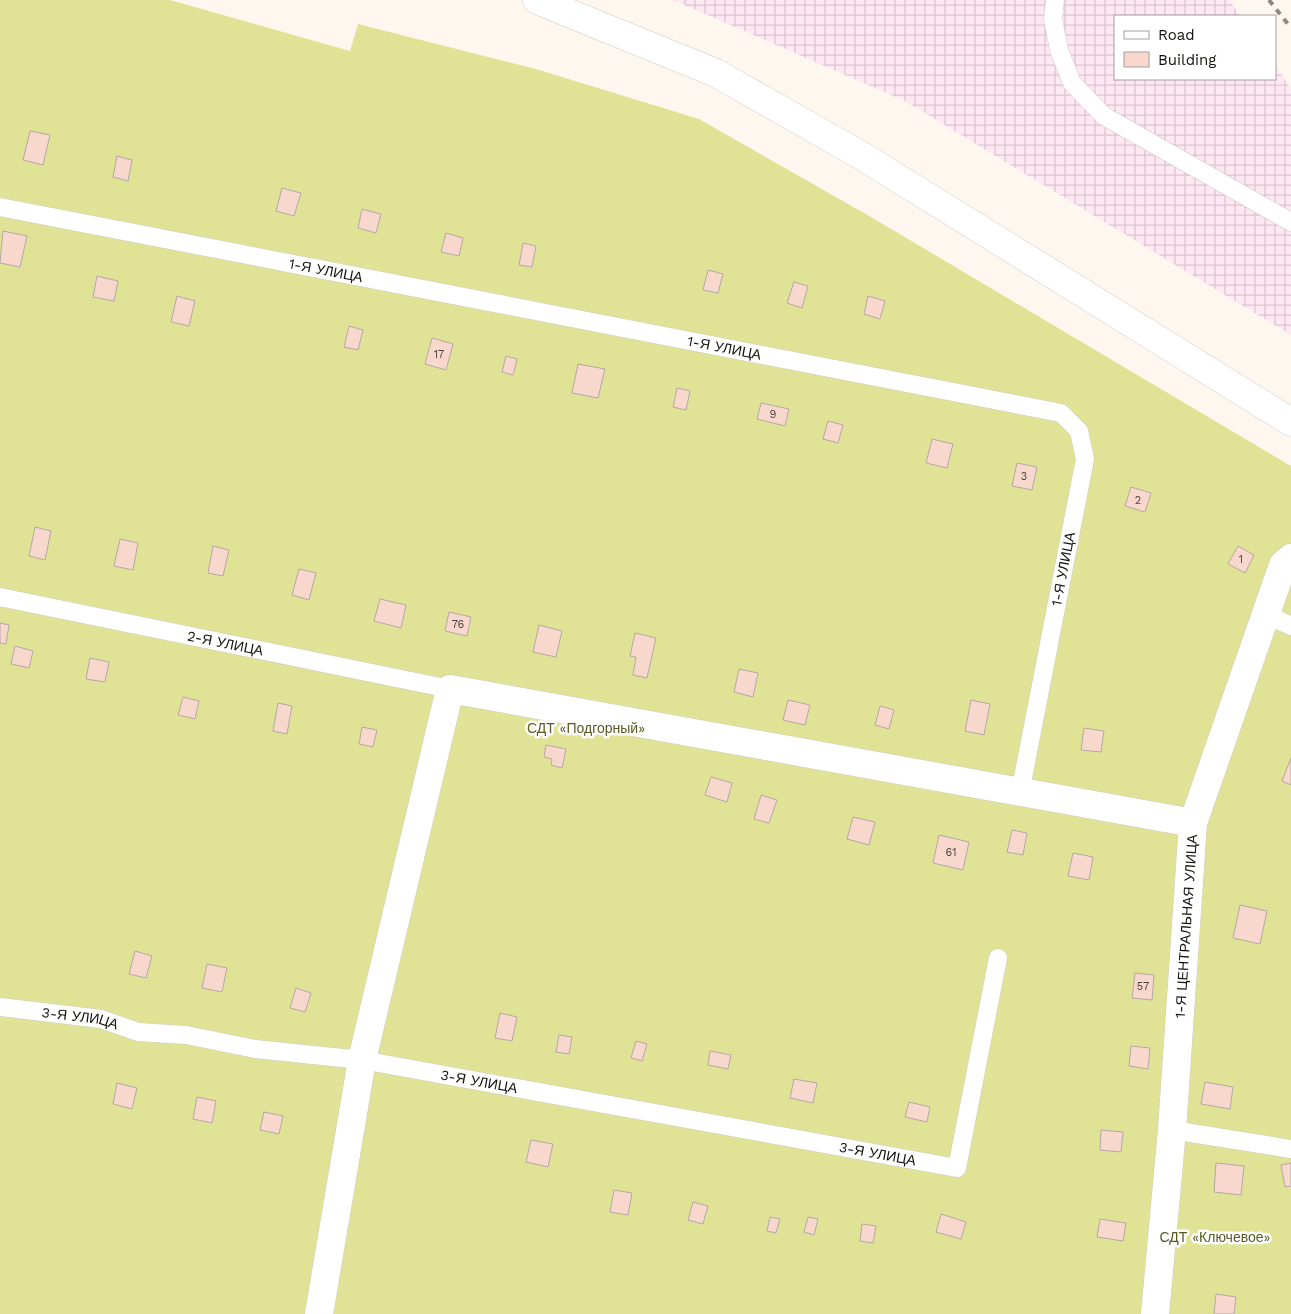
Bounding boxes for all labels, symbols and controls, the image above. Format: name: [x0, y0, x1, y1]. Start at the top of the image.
legend: [1114, 15, 1276, 80]
text: Road: [1158, 26, 1195, 44]
text: Building: [1158, 51, 1216, 69]
street label: 1-Я УЛИЦА: [288, 255, 365, 285]
street label: 1-Я УЛИЦА: [686, 333, 763, 363]
house number: 17: [434, 348, 444, 361]
house number: 9: [770, 408, 777, 421]
house number: 3: [1021, 470, 1027, 483]
house number: 2: [1135, 494, 1141, 507]
street label: 1-Я УЛИЦА: [1048, 530, 1078, 607]
house number: 1: [1239, 553, 1243, 566]
house number: 76: [452, 618, 465, 631]
street label: 2-Я УЛИЦА: [186, 627, 265, 659]
park label: СДТ «Подгорный»: [527, 720, 645, 736]
street label: 1-Я ЦЕНТРАЛЬНАЯ УЛИЦА: [1172, 833, 1200, 1019]
house number: 61: [946, 846, 956, 859]
house number: 57: [1137, 980, 1149, 993]
street label: 3-Я УЛИЦА: [41, 1004, 121, 1033]
street label: 3-Я УЛИЦА: [439, 1066, 519, 1096]
street label: 3-Я УЛИЦА: [838, 1139, 918, 1169]
park label: СДТ «Ключевое»: [1160, 1229, 1271, 1245]

